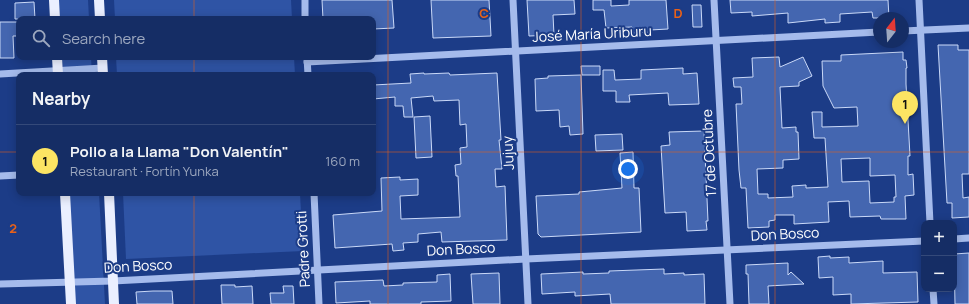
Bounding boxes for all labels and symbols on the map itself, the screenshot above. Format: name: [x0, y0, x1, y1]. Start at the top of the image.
text: C: [479, 4, 489, 22]
text: D: [673, 4, 683, 22]
north arrow: [873, 12, 909, 48]
street label: José María Uriburu: [532, 21, 652, 46]
pin: 1: [892, 91, 918, 124]
street label: 17 de Octubre: [697, 109, 720, 197]
street label: Jujuy: [497, 135, 518, 171]
your location: [618, 159, 638, 179]
street label: Padre Grotti: [291, 210, 314, 288]
text: 2: [9, 219, 17, 237]
street label: Don Bosco: [750, 222, 820, 245]
street label: Don Bosco: [426, 237, 496, 260]
street label: Don Bosco: [103, 254, 173, 277]

